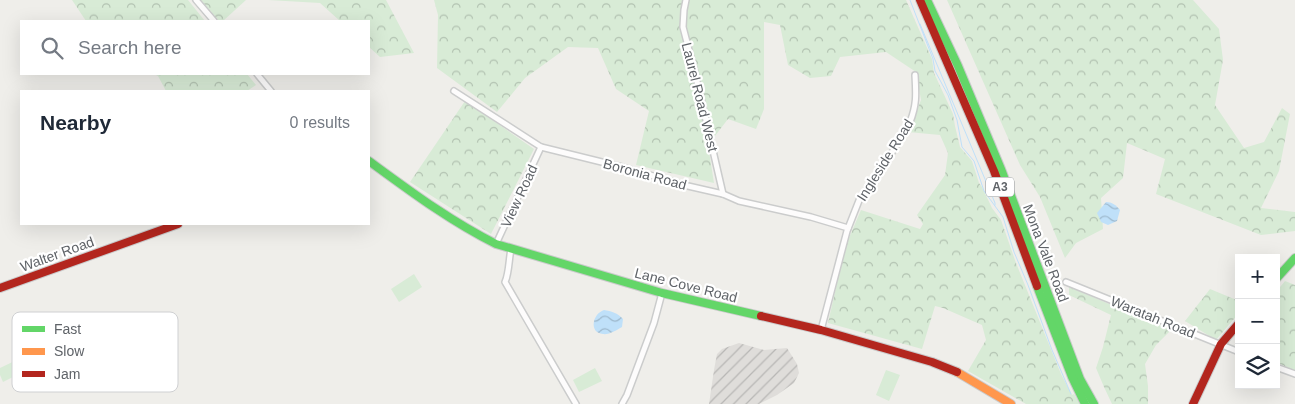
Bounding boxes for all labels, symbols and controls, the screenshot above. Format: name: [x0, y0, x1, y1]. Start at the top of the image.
search box: [20, 20, 370, 75]
icon: search: [38, 34, 66, 62]
text: Search here: [78, 37, 182, 58]
street label: Laurel Road West: [679, 41, 721, 153]
text: Nearby: [40, 111, 111, 134]
text: 0 results: [290, 114, 350, 131]
street label: Ingleside Road: [853, 116, 917, 204]
street label: Boronia Road: [602, 155, 688, 193]
street label: View Road: [497, 162, 541, 230]
road number: A3: [986, 178, 1014, 196]
street label: Mona Vale Road: [1020, 202, 1072, 304]
street label: Walter Road: [18, 233, 96, 275]
map controls: [1235, 254, 1280, 389]
button: +: [1235, 254, 1280, 299]
street label: Lane Cove Road: [633, 265, 739, 305]
street label: Waratah Road: [1108, 293, 1198, 341]
button: −: [1235, 299, 1280, 344]
legend: [12, 312, 178, 392]
text: Fast: [54, 321, 81, 337]
text: Slow: [54, 343, 85, 359]
button: layers: [1235, 344, 1280, 389]
text: Jam: [54, 366, 80, 382]

